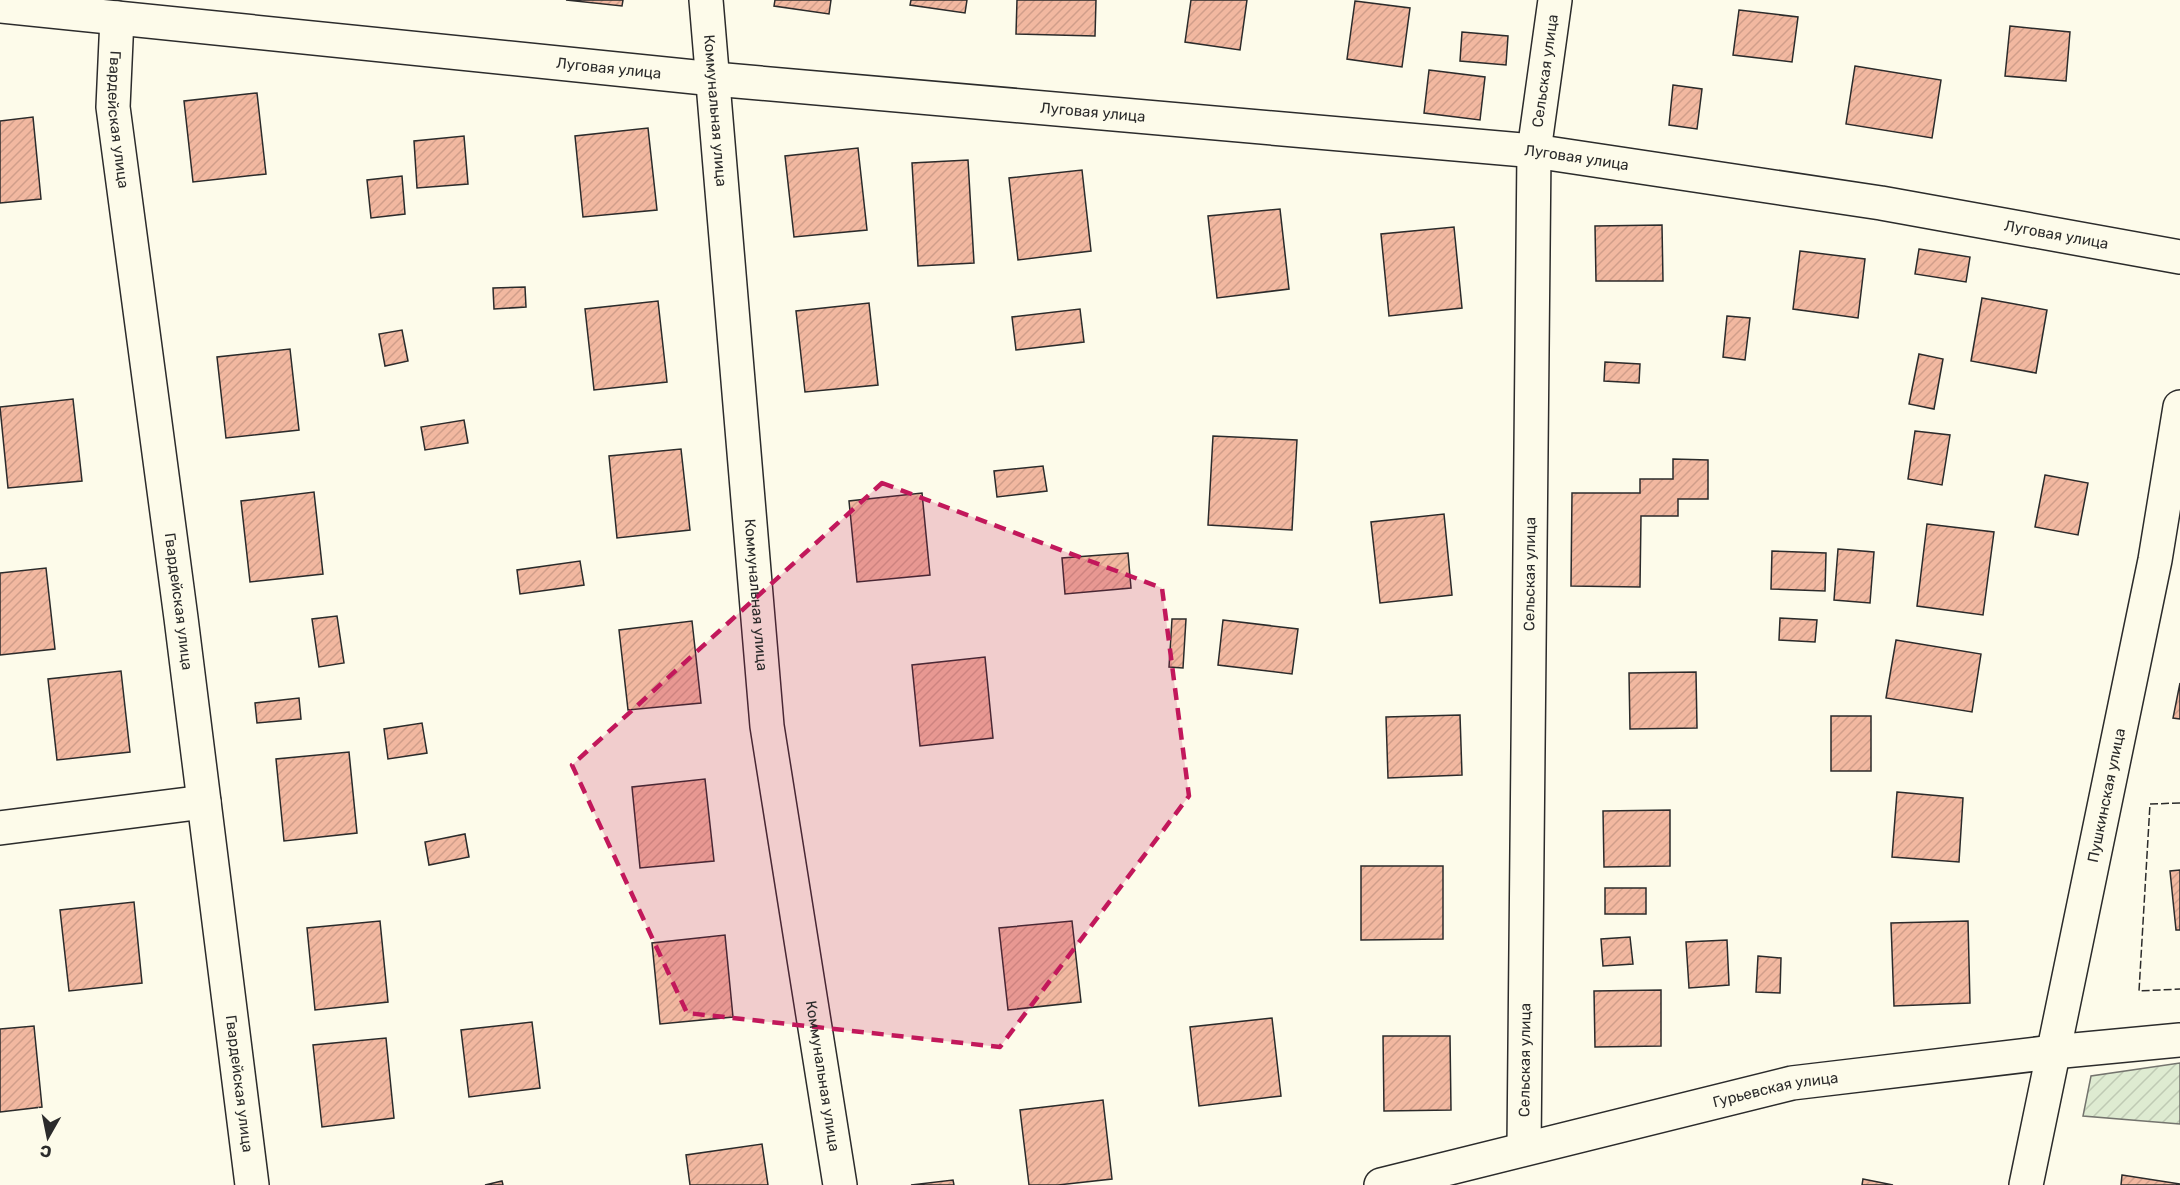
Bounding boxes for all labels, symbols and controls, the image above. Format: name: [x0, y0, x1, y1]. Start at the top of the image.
street label: Сельская улица: [1528, 13, 1562, 129]
street label: Коммунальная улица: [700, 34, 731, 187]
street label: Гвардейская улица: [104, 50, 133, 190]
street label: Луговая улица: [555, 54, 662, 83]
street label: Луговая улица: [1039, 99, 1146, 126]
street label: Луговая улица: [1524, 141, 1630, 174]
street label: Луговая улица: [2003, 216, 2110, 253]
street label: Сельская улица: [1520, 517, 1539, 631]
street label: Коммунальная улица: [741, 518, 771, 672]
street label: Гвардейская улица: [161, 532, 196, 671]
street label: Пушкинская улица: [2084, 726, 2129, 864]
street label: Коммунальная улица: [802, 999, 844, 1153]
street label: Сельская улица: [1515, 1003, 1534, 1117]
street label: Гвардейская улица: [222, 1014, 257, 1154]
street label: Гурьевская улица: [1711, 1069, 1839, 1111]
north arrow: [18, 1107, 78, 1167]
text: С: [39, 1141, 53, 1162]

